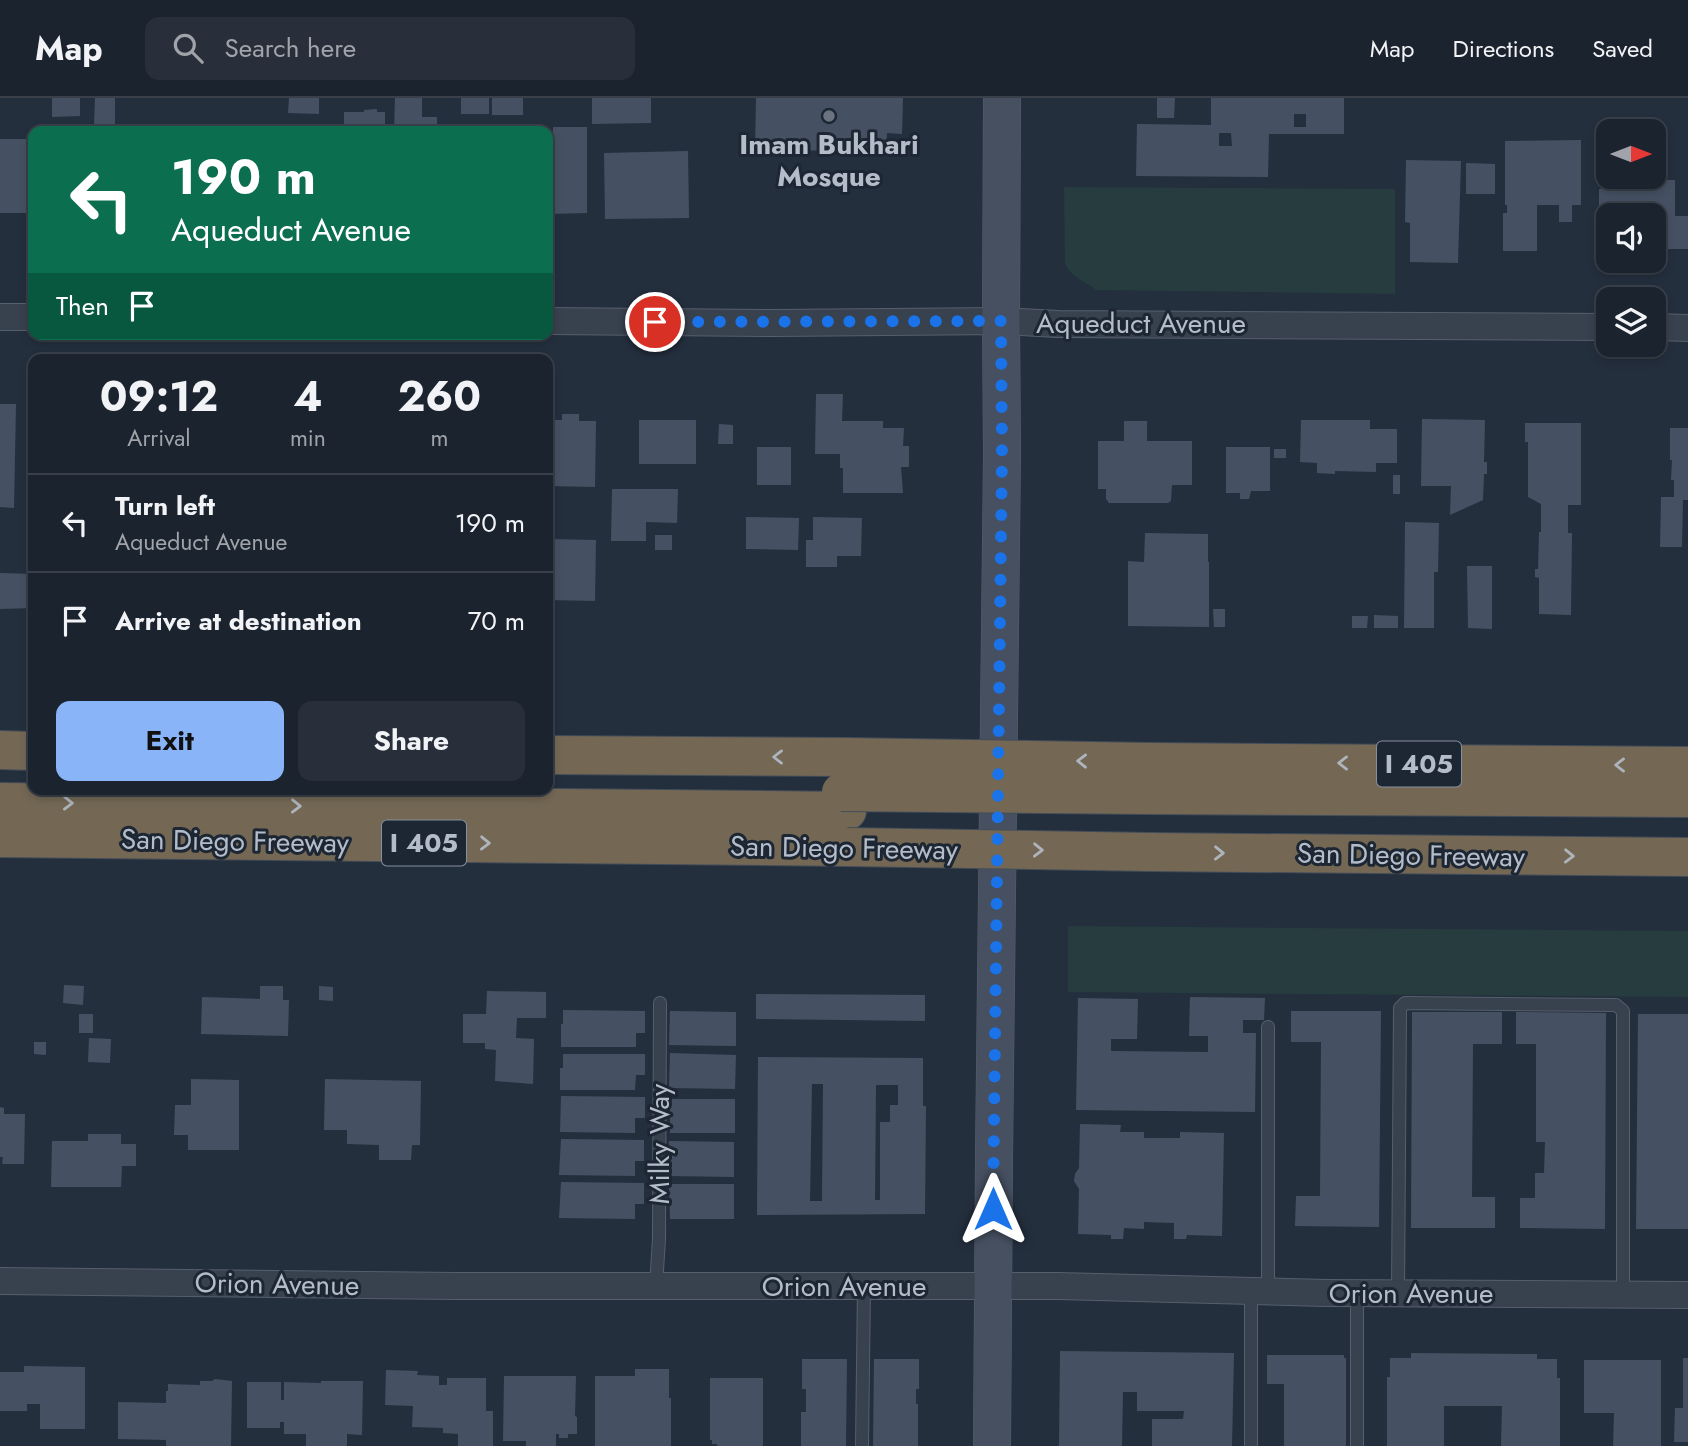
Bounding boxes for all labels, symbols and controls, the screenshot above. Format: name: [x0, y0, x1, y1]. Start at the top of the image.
search box: [145, 17, 635, 80]
text: Map: [35, 25, 103, 72]
icon: search: [169, 29, 207, 67]
text: Search here: [225, 29, 356, 67]
text: Map: [1370, 31, 1415, 66]
text: Directions: [1453, 31, 1554, 66]
text: Saved: [1592, 31, 1653, 66]
marker: Imam Bukhari Mosque: [821, 108, 837, 124]
north arrow: [1596, 119, 1666, 189]
map controls: [1596, 119, 1666, 357]
place label: Imam Bukhari Mosque: [739, 124, 919, 197]
text: 190 m: [171, 142, 316, 212]
icon: left: [56, 154, 147, 245]
button: sound: [1596, 203, 1666, 273]
text: Aqueduct Avenue: [171, 207, 411, 253]
text: Then: [56, 287, 109, 325]
icon: arrive: [123, 287, 161, 325]
button: layers: [1596, 287, 1666, 357]
pin: [625, 292, 685, 352]
icon: arrive: [636, 303, 674, 341]
street label: Aqueduct Avenue: [1036, 303, 1246, 344]
text: 09:12: [100, 366, 218, 427]
text: 4: [293, 366, 323, 427]
text: 260: [398, 366, 481, 427]
text: Arrival: [127, 421, 191, 455]
text: min: [290, 421, 326, 455]
text: m: [430, 421, 448, 455]
text: Turn left: [115, 487, 215, 525]
icon: left: [56, 504, 94, 542]
text: 190 m: [455, 504, 525, 542]
text: Aqueduct Avenue: [115, 525, 287, 559]
icon: arrive: [56, 602, 94, 640]
text: Arrive at destination: [115, 602, 362, 640]
text: 70 m: [468, 602, 525, 640]
button: Exit: [56, 701, 284, 781]
button: Share: [298, 701, 525, 781]
road number: I 405: [1377, 742, 1461, 786]
one-way arrow: [772, 749, 783, 765]
one-way arrow: [1076, 753, 1087, 768]
one-way arrow: [1338, 755, 1348, 771]
one-way arrow: [1614, 757, 1625, 773]
one-way arrow: [63, 795, 74, 811]
one-way arrow: [291, 798, 301, 814]
street label: San Diego Freeway: [121, 819, 350, 863]
road number: I 405: [382, 820, 466, 866]
street label: San Diego Freeway: [730, 826, 959, 870]
street label: San Diego Freeway: [1297, 833, 1526, 877]
one-way arrow: [479, 836, 490, 851]
one-way arrow: [1033, 842, 1044, 858]
one-way arrow: [1214, 845, 1224, 861]
one-way arrow: [1564, 848, 1574, 864]
street label: Milky Way: [639, 1083, 680, 1204]
position arrow: [956, 1172, 1030, 1246]
street label: Orion Avenue: [194, 1262, 360, 1306]
street label: Orion Avenue: [762, 1266, 926, 1307]
street label: Orion Avenue: [1329, 1273, 1493, 1314]

